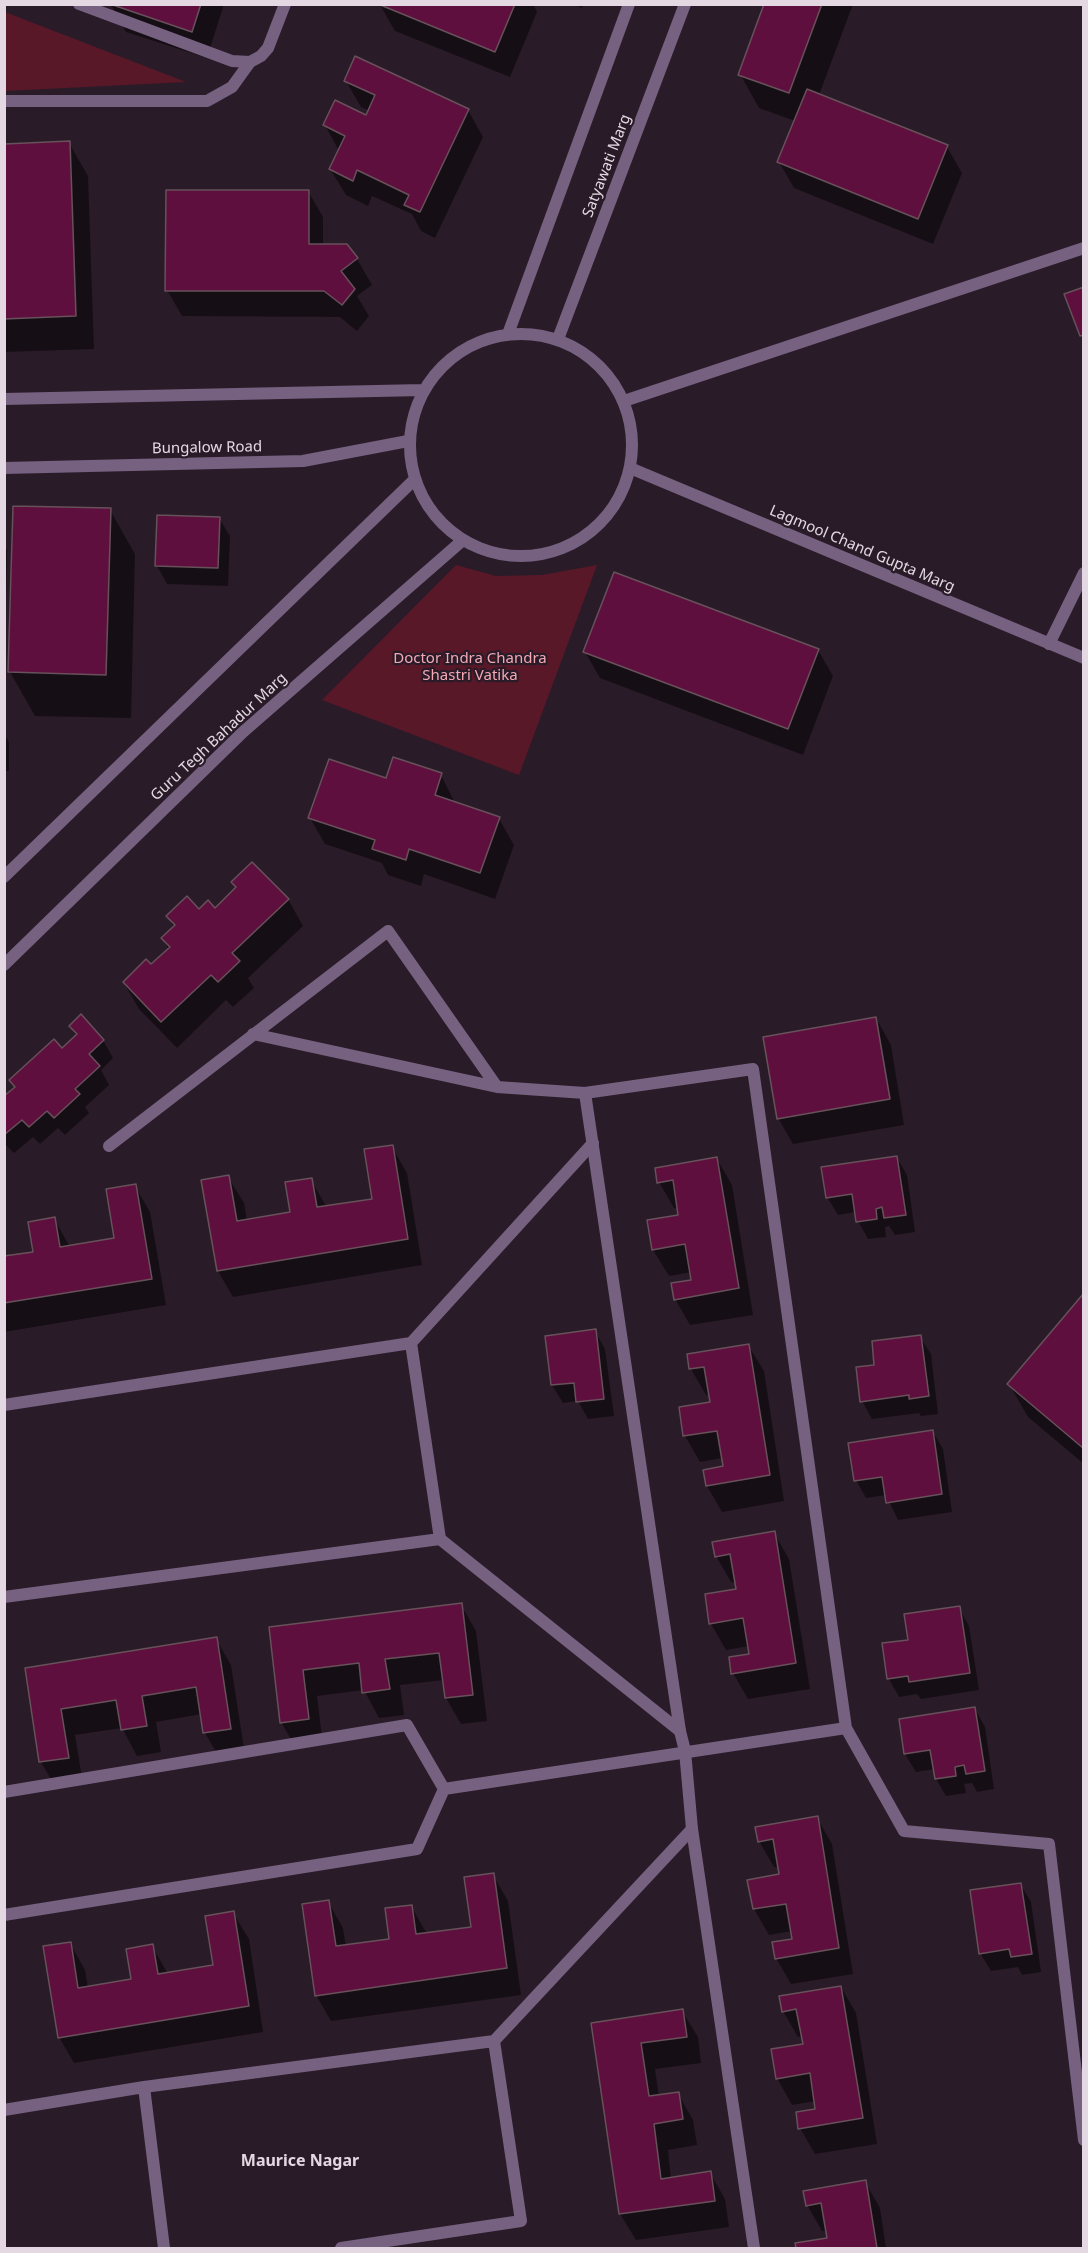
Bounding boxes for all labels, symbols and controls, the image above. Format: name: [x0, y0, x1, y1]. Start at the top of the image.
street label: Satyawati Marg: [579, 112, 635, 220]
street label: Bungalow Road: [152, 438, 262, 458]
street label: Lagmool Chand Gupta Marg: [767, 502, 957, 596]
park label: Doctor Indra Chandra Shastri Vatika: [393, 650, 547, 685]
street label: Guru Tegh Bahadur Marg: [147, 669, 291, 805]
district label: Maurice Nagar: [241, 2151, 359, 2171]

